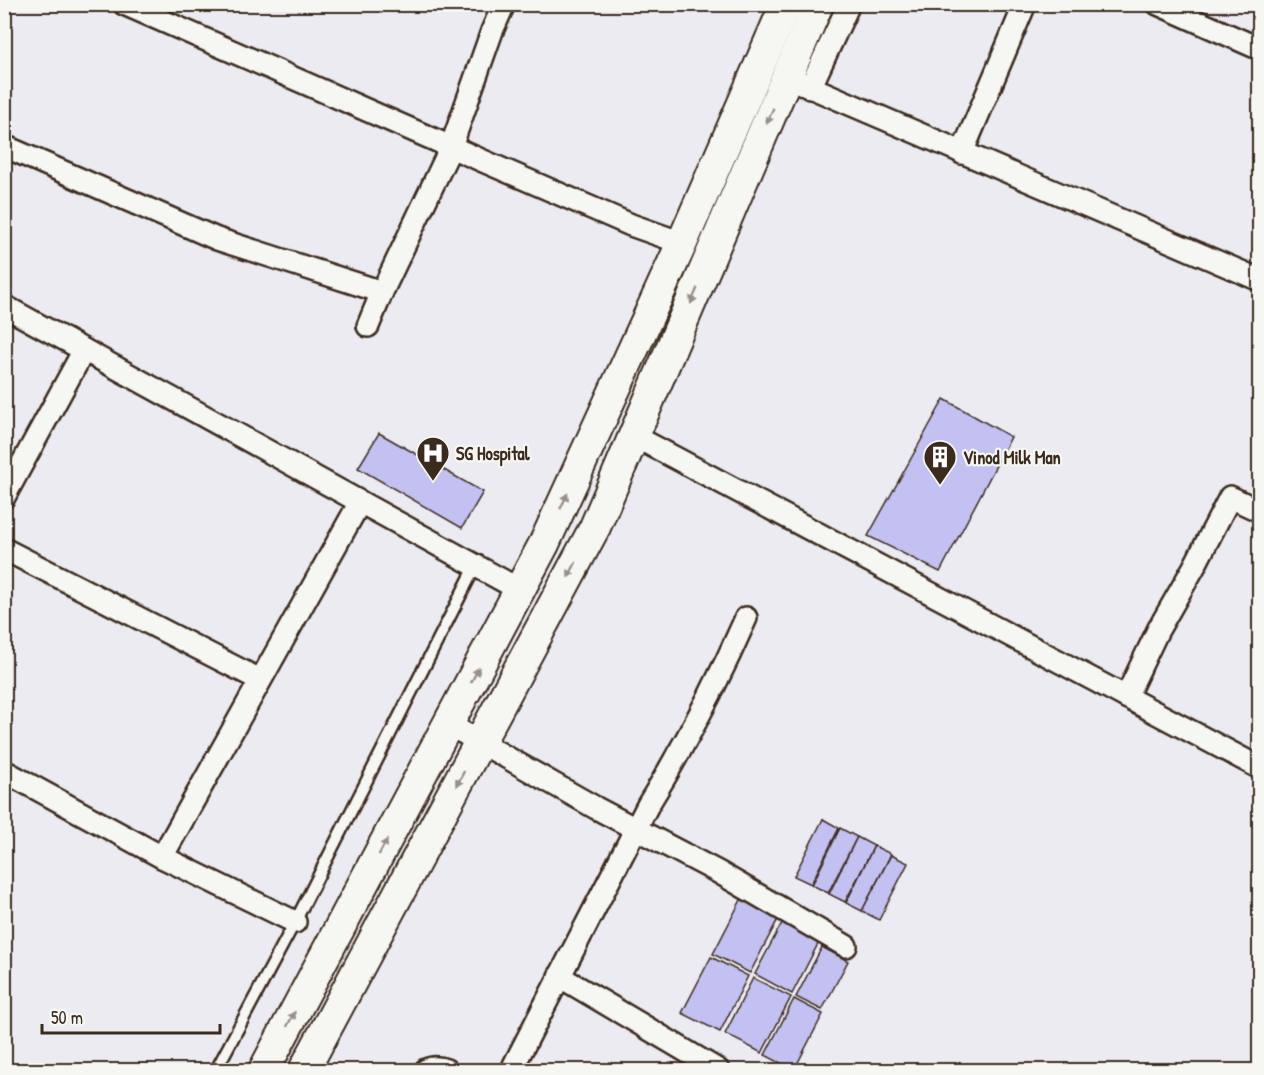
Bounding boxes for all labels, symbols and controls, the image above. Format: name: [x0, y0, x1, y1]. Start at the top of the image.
one-way arrow: [765, 108, 775, 126]
one-way arrow: [689, 287, 699, 305]
hospital icon: SG Hospital: [415, 435, 451, 482]
building icon: Vinod Milk Man: [922, 439, 958, 486]
place label: SG Hospital: [456, 441, 531, 467]
place label: Vinod Milk Man: [963, 445, 1061, 470]
one-way arrow: [559, 493, 568, 510]
one-way arrow: [567, 562, 577, 579]
one-way arrow: [470, 666, 480, 683]
one-way arrow: [455, 770, 465, 787]
one-way arrow: [378, 838, 388, 855]
scale bar: [42, 997, 220, 1035]
text: 50 m: [51, 1005, 83, 1030]
one-way arrow: [286, 1010, 296, 1027]

